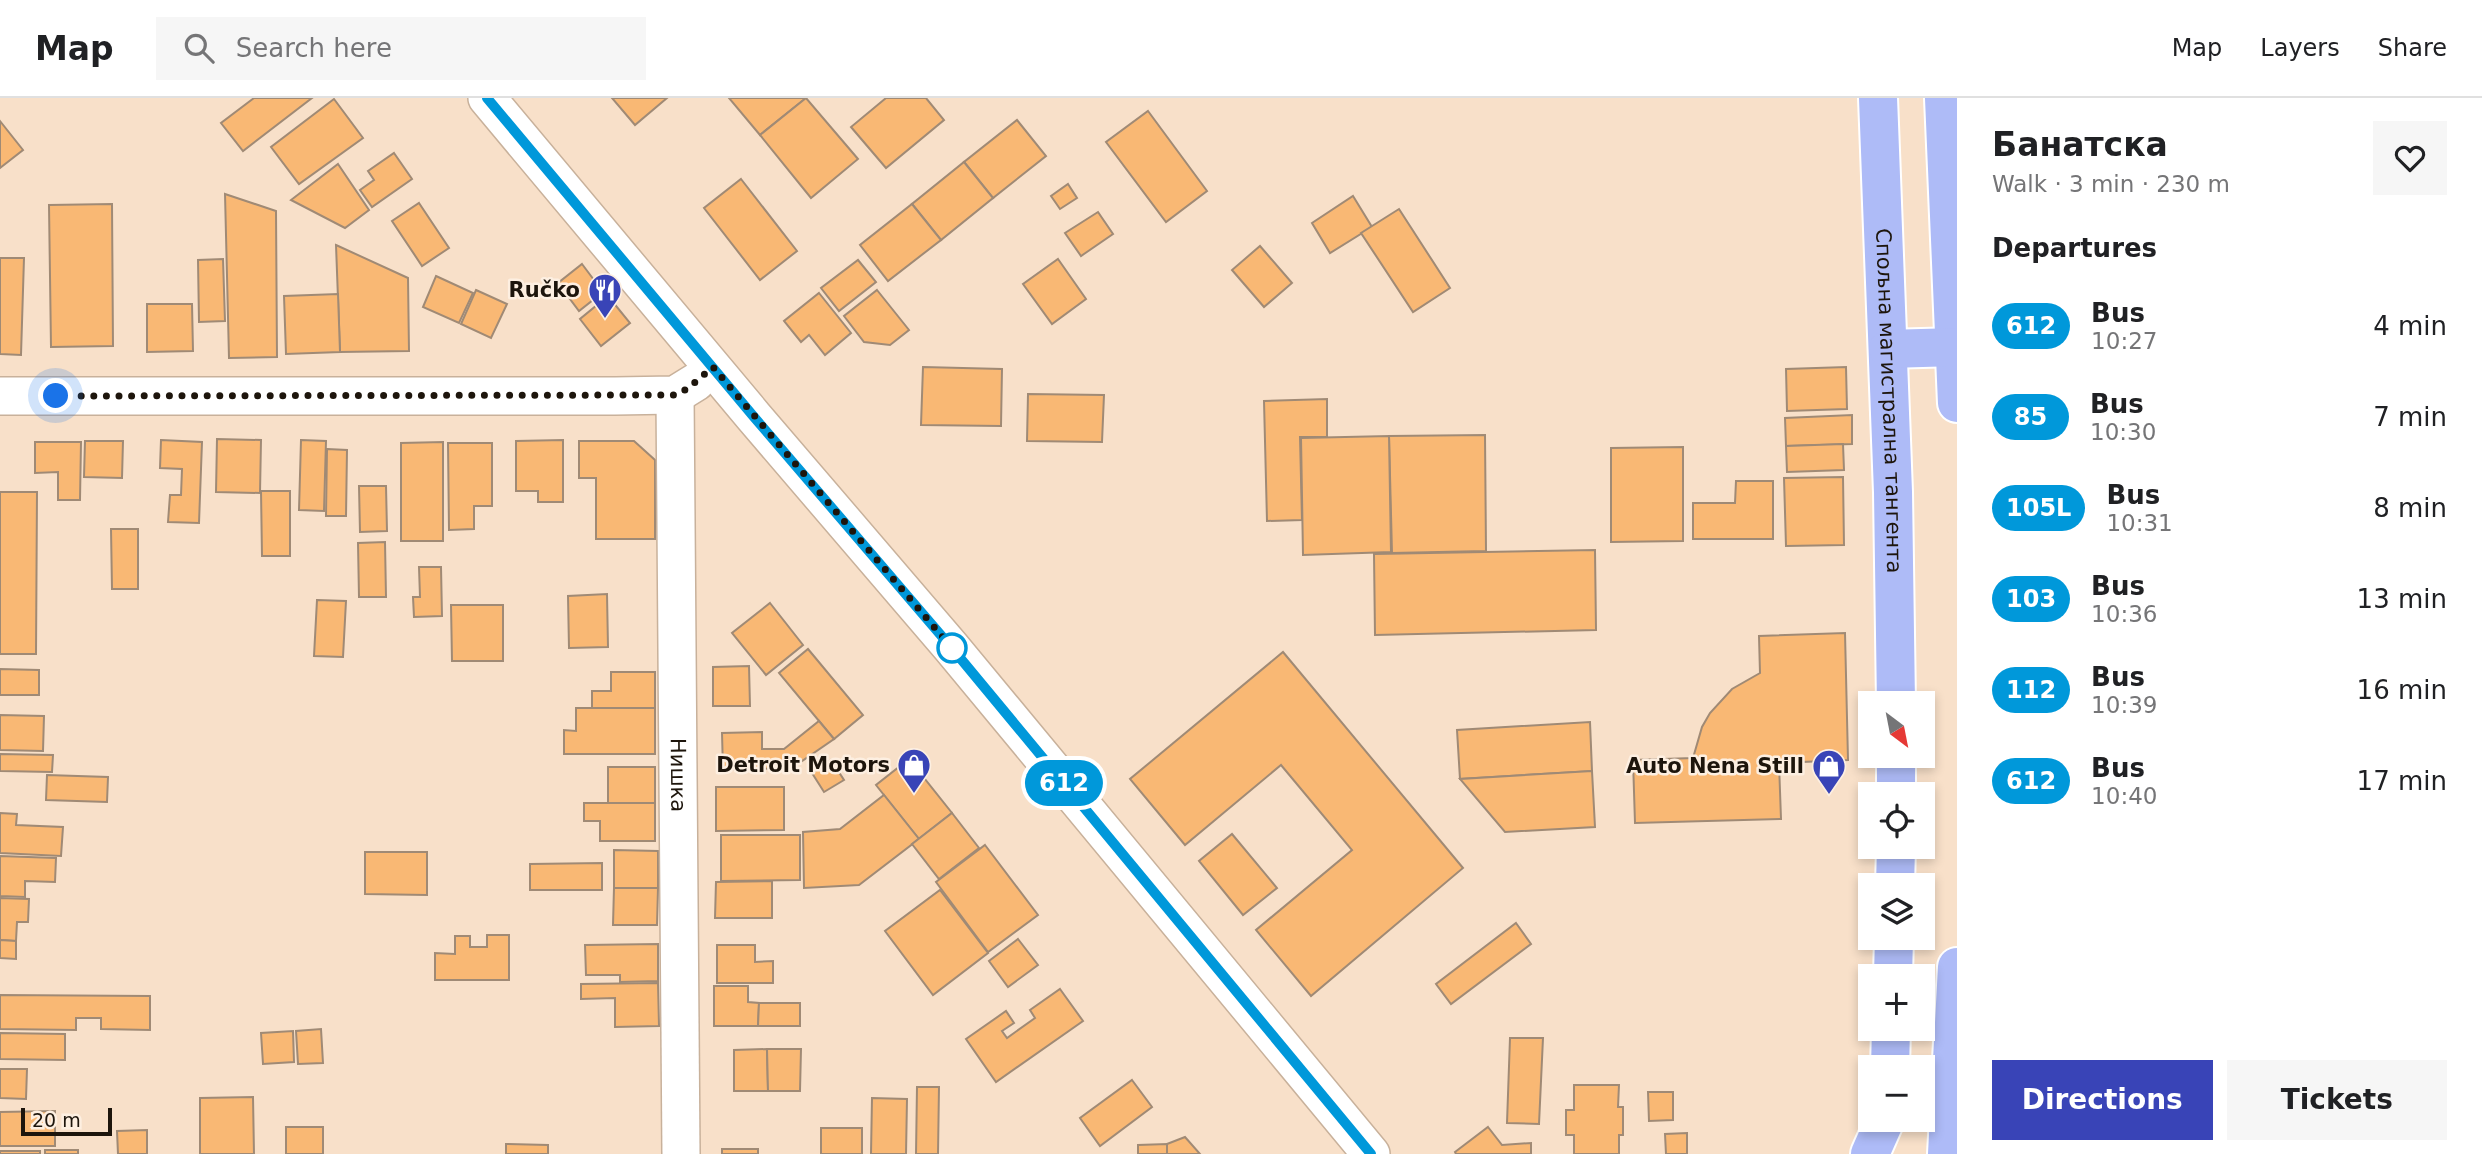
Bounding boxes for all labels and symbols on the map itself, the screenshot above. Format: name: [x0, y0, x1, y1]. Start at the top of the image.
street label: Спољна магистрална тангента: [1871, 228, 1906, 574]
restaurant icon: Ručko: [586, 271, 624, 320]
place label: Ručko: [509, 278, 580, 302]
your location: [38, 378, 73, 413]
unlabelled marker: [937, 633, 967, 663]
north arrow: [1858, 691, 1936, 768]
street label: Нишка: [666, 738, 690, 812]
shop icon: Detroit Motors: [895, 746, 933, 795]
shop icon: Auto Nena Still: [1810, 747, 1848, 796]
place label: Detroit Motors: [716, 753, 890, 777]
place label: Auto Nena Still: [1626, 754, 1804, 778]
line badge: 612: [1024, 760, 1104, 806]
scale bar: [21, 1105, 112, 1137]

